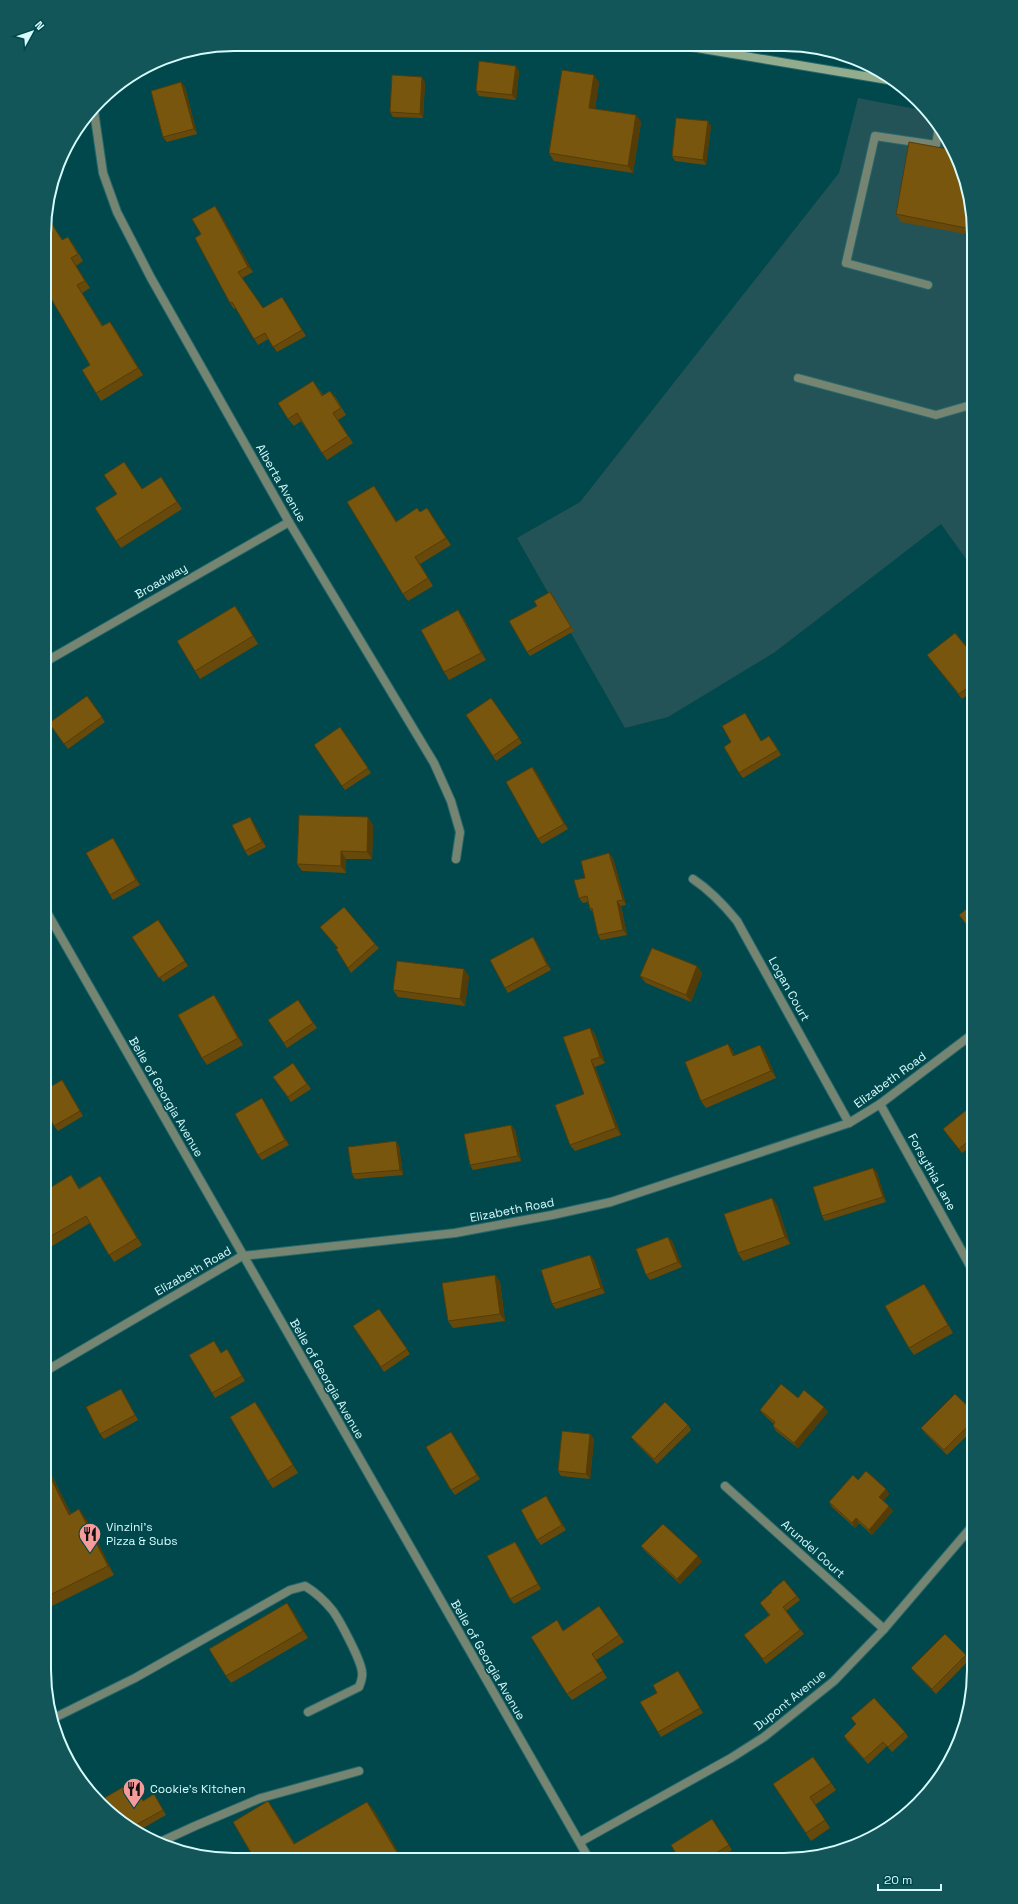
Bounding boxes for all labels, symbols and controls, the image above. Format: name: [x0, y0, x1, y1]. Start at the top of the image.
north arrow: [12, 12, 52, 52]
text: N: [32, 18, 47, 33]
street label: Alberta Avenue: [252, 441, 310, 525]
street label: Broadway: [132, 560, 190, 602]
street label: Logan Court: [765, 954, 813, 1024]
street label: Belle of Georgia Avenue: [125, 1034, 207, 1160]
street label: Elizabeth Road: [851, 1048, 929, 1112]
street label: Forsythia Lane: [904, 1131, 960, 1213]
street label: Elizabeth Road: [468, 1194, 556, 1226]
street label: Elizabeth Road: [152, 1243, 234, 1299]
street label: Belle of Georgia Avenue: [286, 1316, 368, 1442]
street label: Arundel Court: [778, 1516, 848, 1582]
place label: Vinzini's Pizza & Subs: [106, 1519, 178, 1549]
restaurant icon: Vinzini's Pizza & Subs: [77, 1521, 103, 1554]
street label: Belle of Georgia Avenue: [447, 1597, 529, 1723]
street label: Dupont Avenue: [751, 1666, 829, 1734]
restaurant icon: Cookie's Kitchen: [121, 1776, 147, 1809]
place label: Cookie's Kitchen: [150, 1781, 246, 1797]
scale bar: [878, 1866, 941, 1892]
text: 20 m: [884, 1872, 912, 1888]

